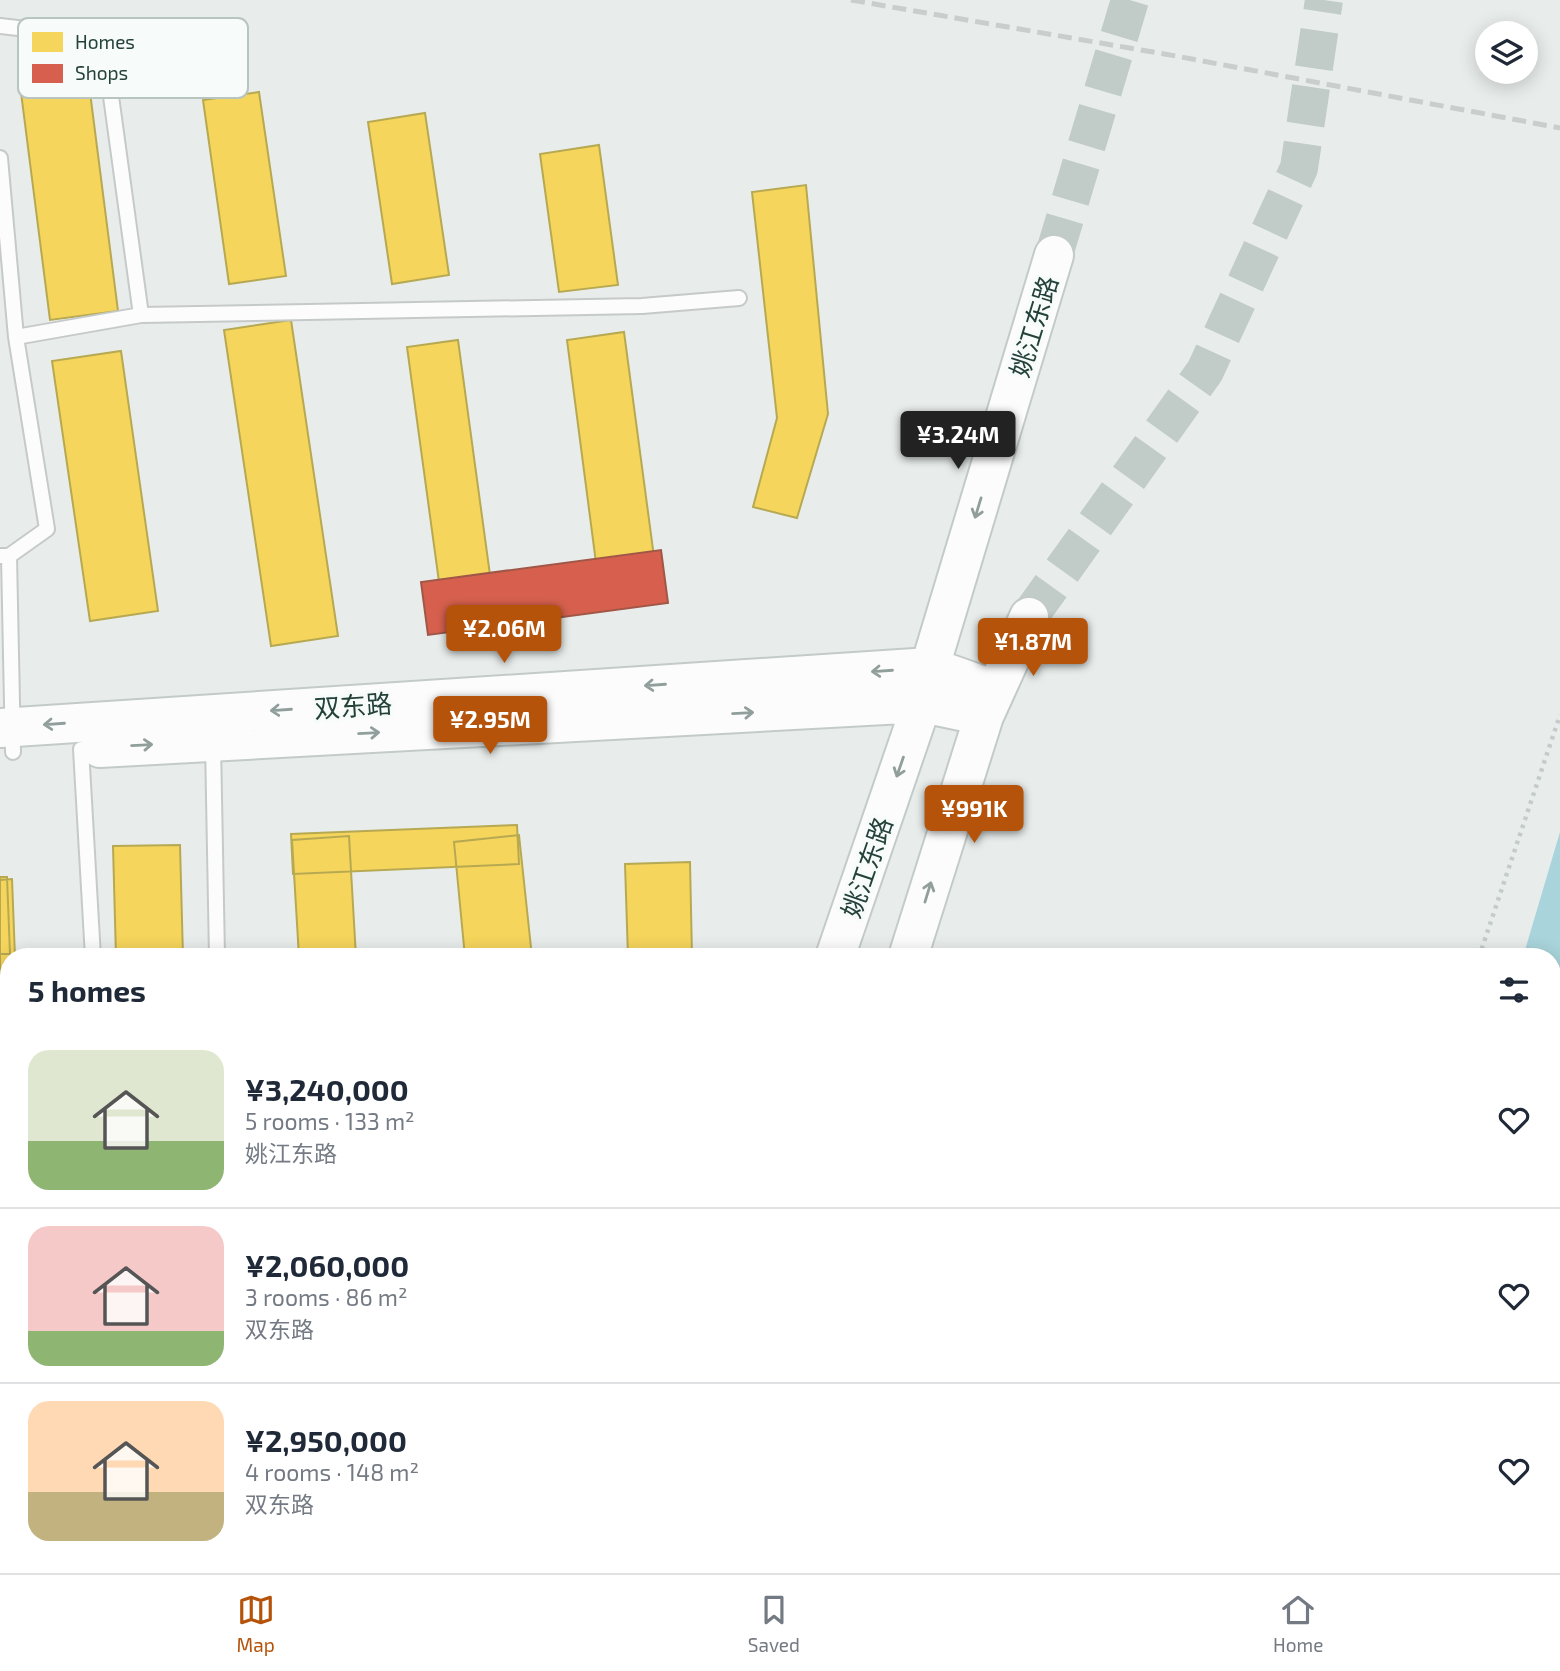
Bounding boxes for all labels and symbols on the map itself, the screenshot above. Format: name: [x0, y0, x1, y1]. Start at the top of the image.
legend: [18, 18, 248, 98]
text: Homes: [75, 30, 135, 53]
text: Shops: [75, 61, 128, 84]
street label: 姚江东路: [1003, 272, 1063, 380]
pin: ¥3.24M: [901, 412, 1015, 471]
one-way arrow: [970, 497, 983, 519]
pin: ¥2.06M: [447, 606, 561, 665]
pin: ¥1.87M: [976, 618, 1090, 678]
one-way arrow: [871, 664, 894, 677]
one-way arrow: [644, 679, 667, 692]
street label: 双东路: [313, 687, 393, 723]
pin: ¥2.95M: [433, 696, 547, 756]
one-way arrow: [270, 703, 293, 716]
one-way arrow: [731, 706, 754, 719]
one-way arrow: [44, 718, 66, 731]
one-way arrow: [357, 726, 379, 739]
one-way arrow: [130, 739, 153, 752]
one-way arrow: [893, 756, 905, 778]
pin: ¥991K: [925, 786, 1023, 845]
street label: 姚江东路: [834, 813, 898, 921]
one-way arrow: [923, 881, 936, 903]

